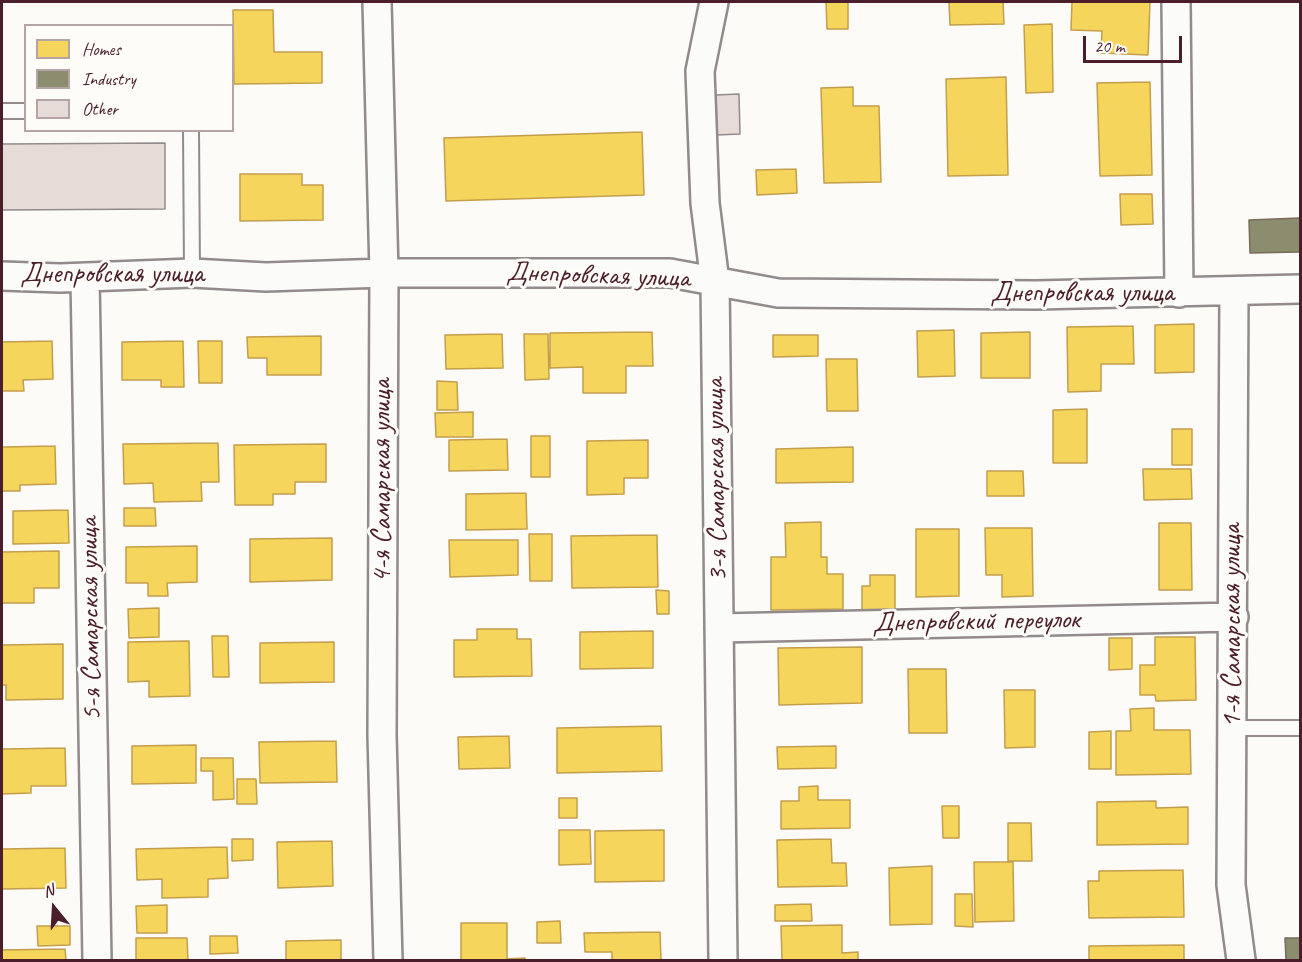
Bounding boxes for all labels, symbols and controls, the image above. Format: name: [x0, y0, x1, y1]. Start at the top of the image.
legend: [24, 24, 234, 132]
scale bar: [1086, 24, 1185, 62]
text: 20 m: [1094, 35, 1125, 57]
text: Homes: [82, 38, 121, 60]
text: Industry: [82, 68, 136, 90]
text: Other: [82, 98, 118, 120]
street label: Днепровская улица: [506, 256, 690, 296]
street label: Днепровская улица: [20, 258, 204, 292]
street label: Днепровская улица: [990, 277, 1174, 311]
street label: 3-я Самарская улица: [698, 378, 736, 582]
street label: 4-я Самарская улица: [366, 379, 400, 583]
street label: 5-я Самарская улица: [72, 517, 110, 721]
street label: 1-я Самарская улица: [1216, 524, 1250, 728]
street label: Днепровский переулок: [872, 603, 1080, 641]
north arrow: [24, 878, 84, 938]
text: N: [41, 880, 56, 902]

